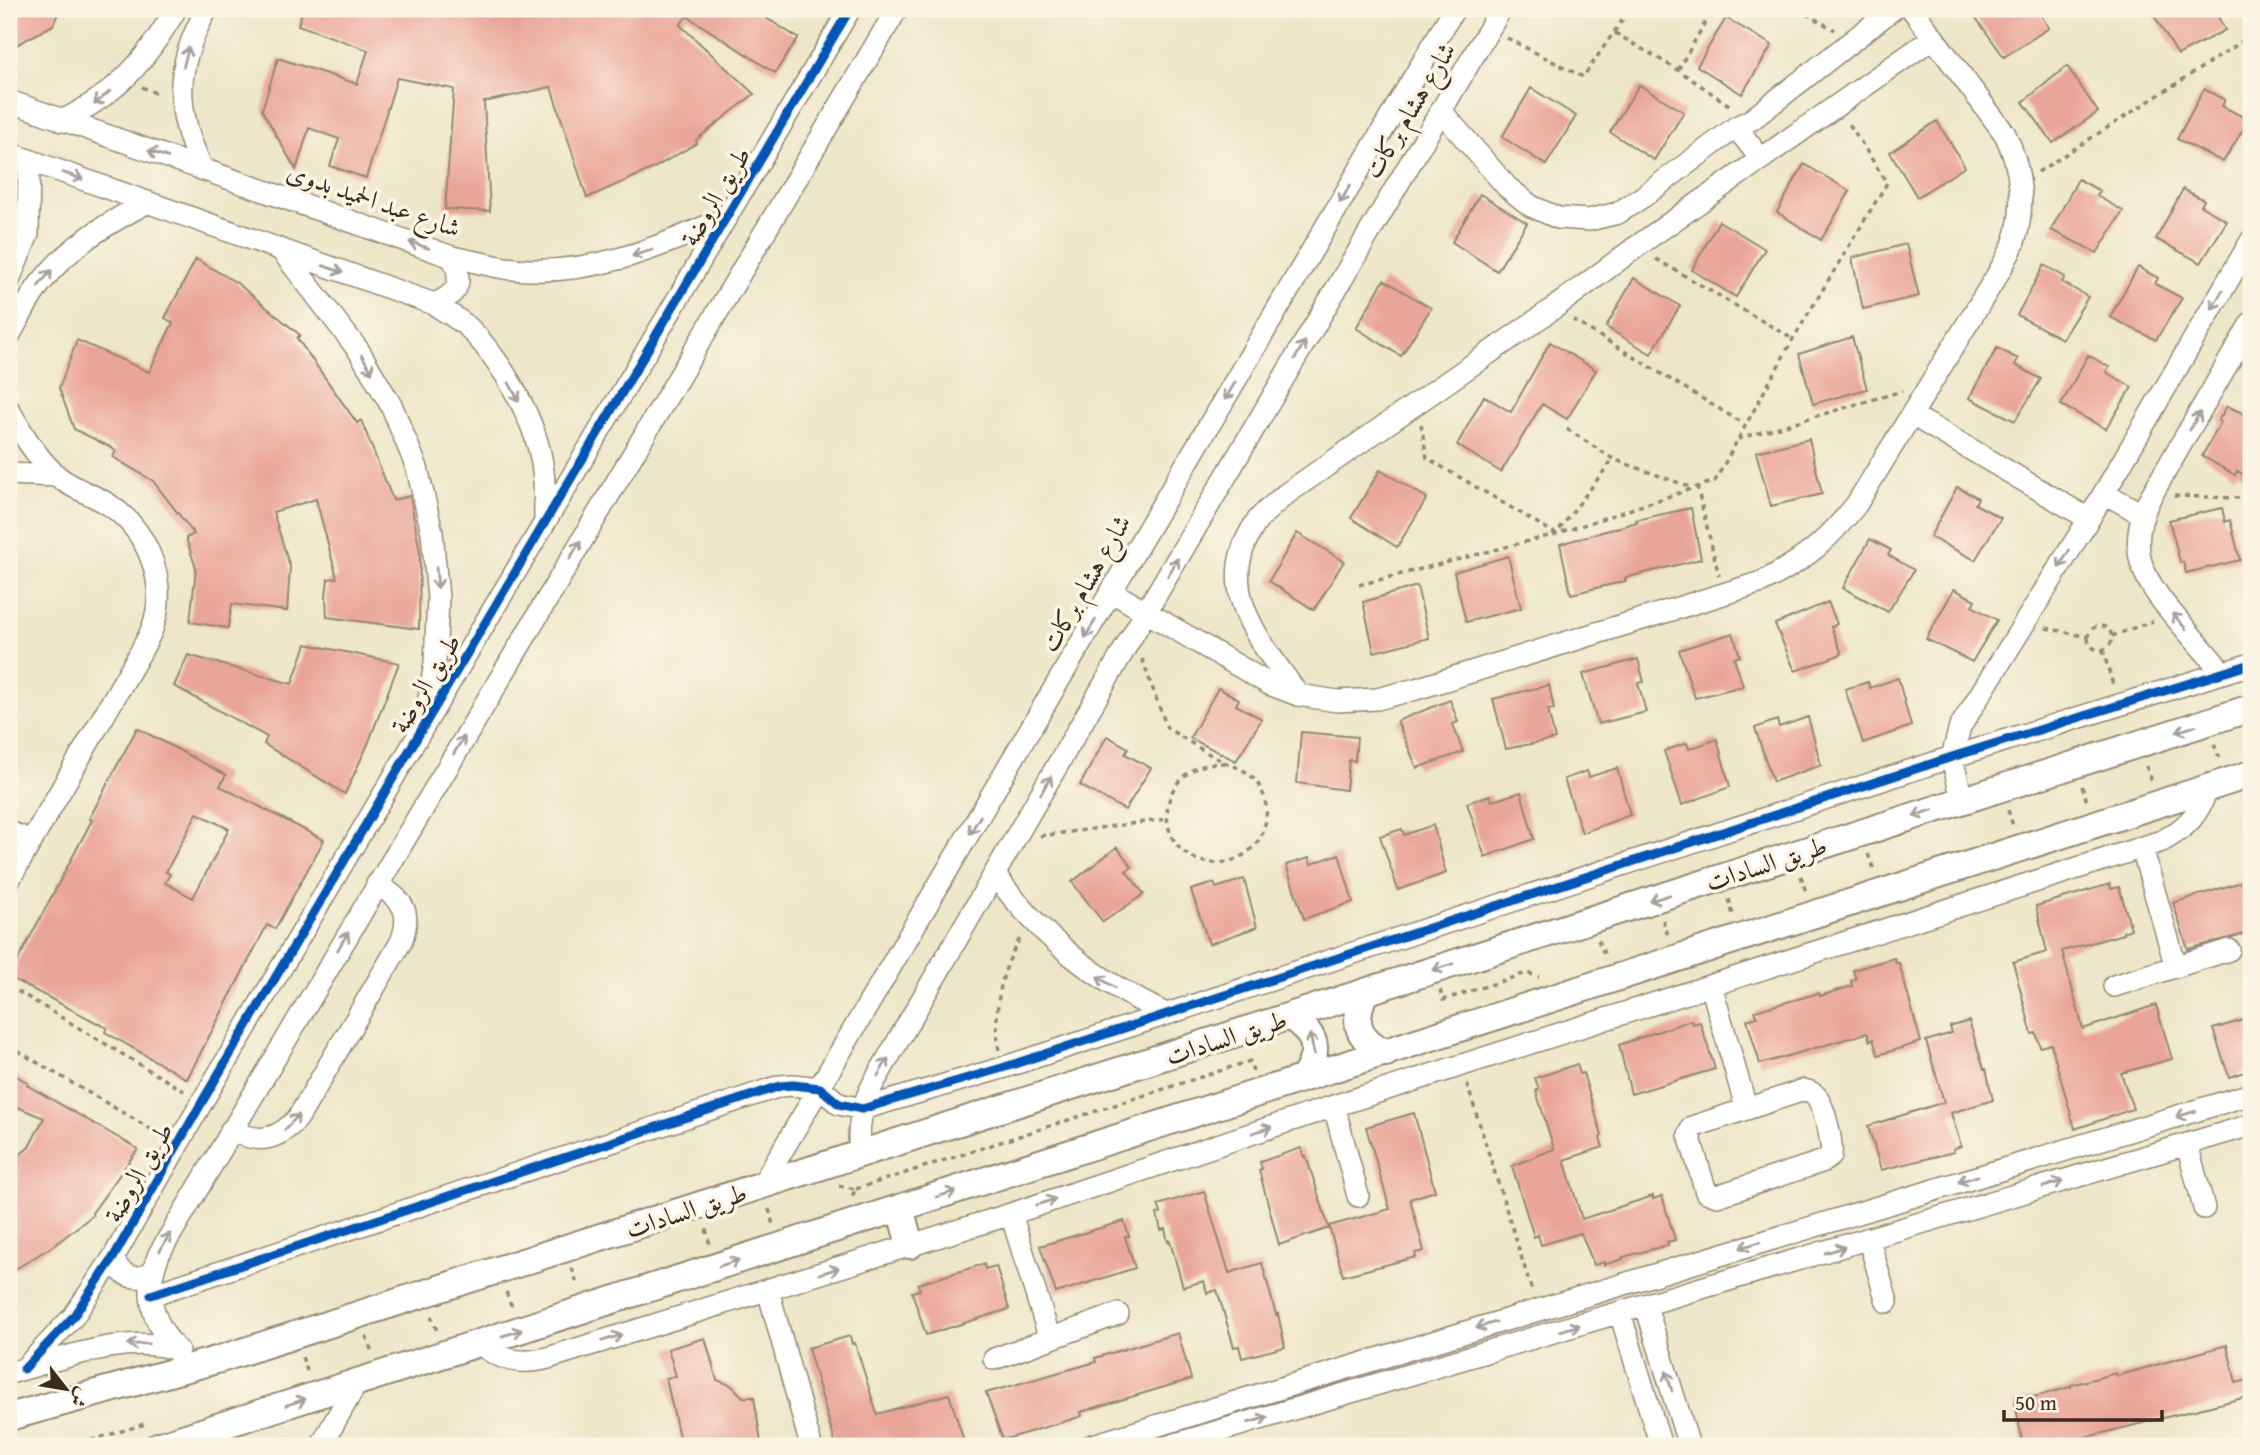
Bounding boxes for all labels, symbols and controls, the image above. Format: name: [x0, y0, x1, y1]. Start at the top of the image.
street label: شارع هشام بركات: [1353, 34, 1469, 188]
one-way arrow: [180, 46, 193, 69]
one-way arrow: [93, 90, 111, 106]
street label: طريق الروضة: [670, 139, 760, 253]
one-way arrow: [147, 147, 169, 160]
street label: شارع عبد الحميد بدوى: [281, 151, 466, 250]
one-way arrow: [62, 170, 84, 183]
one-way arrow: [1338, 184, 1352, 204]
one-way arrow: [408, 238, 430, 251]
one-way arrow: [631, 248, 653, 260]
one-way arrow: [322, 264, 344, 276]
one-way arrow: [37, 270, 53, 288]
one-way arrow: [2210, 290, 2224, 310]
one-way arrow: [1294, 340, 1307, 361]
one-way arrow: [361, 353, 374, 374]
one-way arrow: [1223, 380, 1237, 400]
one-way arrow: [508, 381, 522, 401]
one-way arrow: [2188, 411, 2202, 431]
street label: شارع هشام بركات: [1030, 507, 1144, 661]
one-way arrow: [568, 540, 582, 560]
one-way arrow: [2056, 549, 2070, 569]
one-way arrow: [1166, 558, 1180, 578]
one-way arrow: [430, 566, 443, 589]
one-way arrow: [2171, 613, 2187, 631]
one-way arrow: [1083, 619, 1097, 639]
street label: طريق الروضة: [380, 626, 470, 740]
one-way arrow: [2176, 724, 2198, 736]
one-way arrow: [452, 736, 466, 756]
one-way arrow: [1039, 776, 1053, 796]
one-way arrow: [1912, 807, 1934, 820]
one-way arrow: [967, 815, 981, 835]
street label: طريق السادات: [1700, 825, 1832, 901]
one-way arrow: [1649, 892, 1671, 905]
one-way arrow: [336, 931, 350, 951]
one-way arrow: [1432, 961, 1454, 974]
one-way arrow: [1097, 974, 1117, 988]
street label: طريق السادات: [1160, 999, 1292, 1075]
one-way arrow: [1304, 1034, 1317, 1056]
one-way arrow: [876, 1057, 890, 1077]
one-way arrow: [2175, 1108, 2197, 1121]
street label: طريق الروضة: [93, 1114, 183, 1230]
one-way arrow: [283, 1114, 300, 1131]
one-way arrow: [1251, 1123, 1273, 1136]
street label: طريق السادات: [620, 1172, 752, 1248]
one-way arrow: [1957, 1174, 1979, 1187]
one-way arrow: [2042, 1177, 2064, 1190]
one-way arrow: [934, 1186, 956, 1199]
one-way arrow: [1035, 1195, 1057, 1208]
one-way arrow: [158, 1233, 172, 1253]
one-way arrow: [1740, 1239, 1762, 1252]
one-way arrow: [1824, 1242, 1846, 1255]
one-way arrow: [718, 1256, 740, 1269]
one-way arrow: [818, 1263, 840, 1276]
one-way arrow: [1475, 1320, 1497, 1333]
one-way arrow: [1559, 1321, 1581, 1334]
one-way arrow: [501, 1325, 523, 1338]
one-way arrow: [601, 1331, 623, 1344]
one-way arrow: [126, 1337, 149, 1350]
north arrow: [32, 1354, 102, 1424]
one-way arrow: [1662, 1370, 1675, 1392]
scale bar: [2004, 1378, 2162, 1422]
text: ش: [64, 1382, 97, 1413]
text: 50 m: [2015, 1387, 2057, 1418]
one-way arrow: [284, 1395, 306, 1407]
one-way arrow: [1247, 1413, 1269, 1426]

